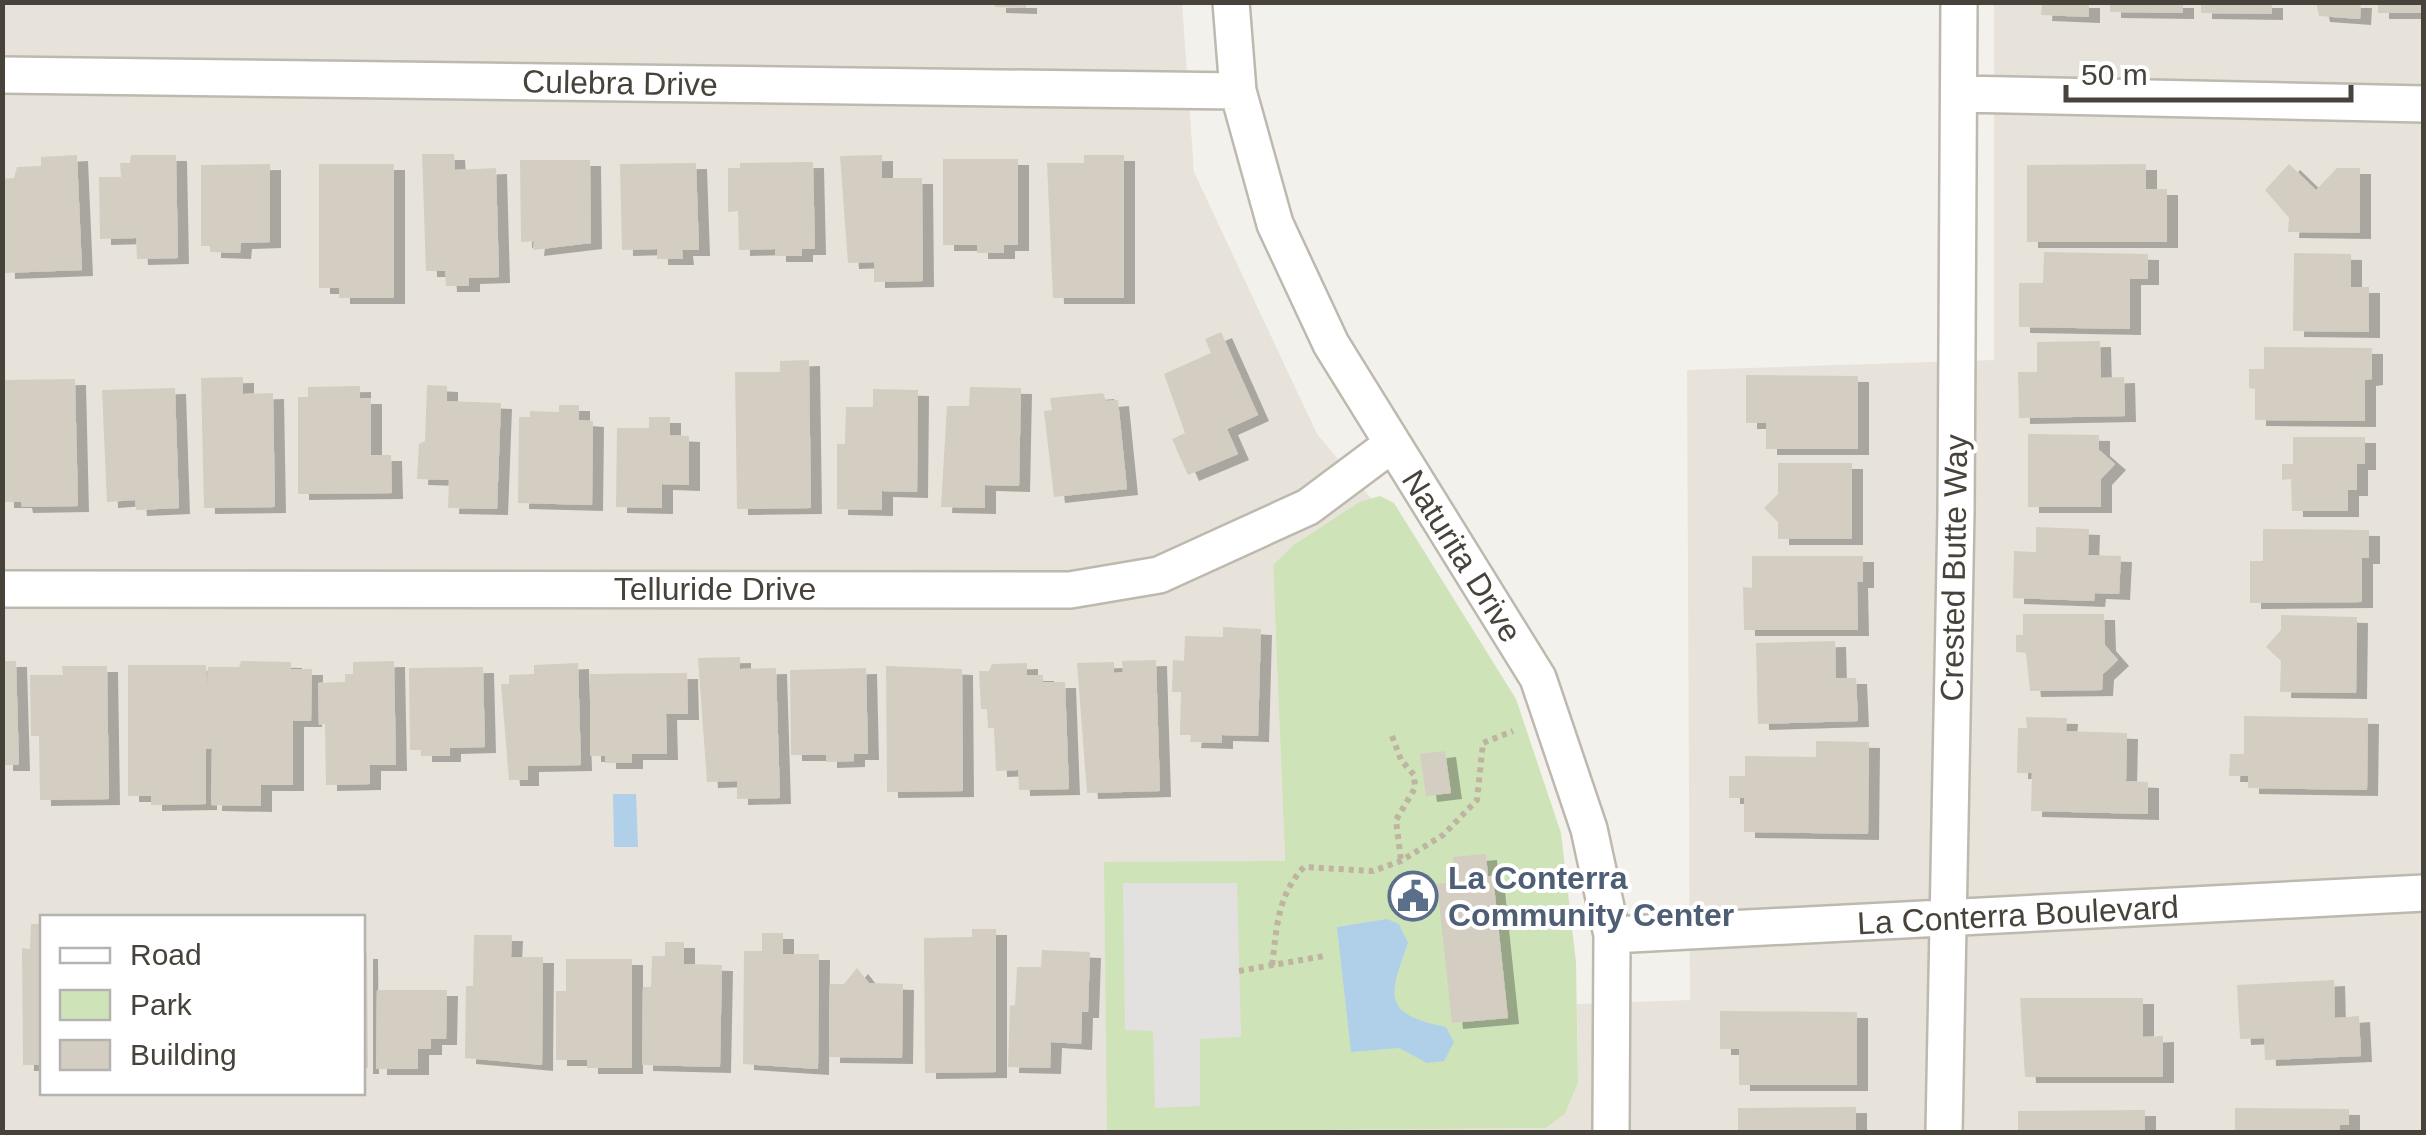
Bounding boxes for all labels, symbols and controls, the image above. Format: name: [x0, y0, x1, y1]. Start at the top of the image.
scale bar: [2066, 40, 2351, 102]
text: 50 m: [2081, 58, 2148, 91]
street label: Culebra Drive: [522, 63, 718, 103]
street label: Crested Butte Way: [1934, 434, 1974, 702]
street label: Naturita Drive: [1395, 464, 1529, 648]
street label: Telluride Drive: [614, 571, 816, 607]
place label: La Conterra Community Center: [1448, 860, 1734, 933]
public building icon: La Conterra Community Center: [1387, 870, 1439, 922]
street label: La Conterra Boulevard: [1856, 889, 2180, 941]
legend: [40, 915, 365, 1095]
text: Road: [130, 938, 202, 971]
text: Park: [130, 988, 193, 1021]
text: Building: [130, 1038, 237, 1071]

